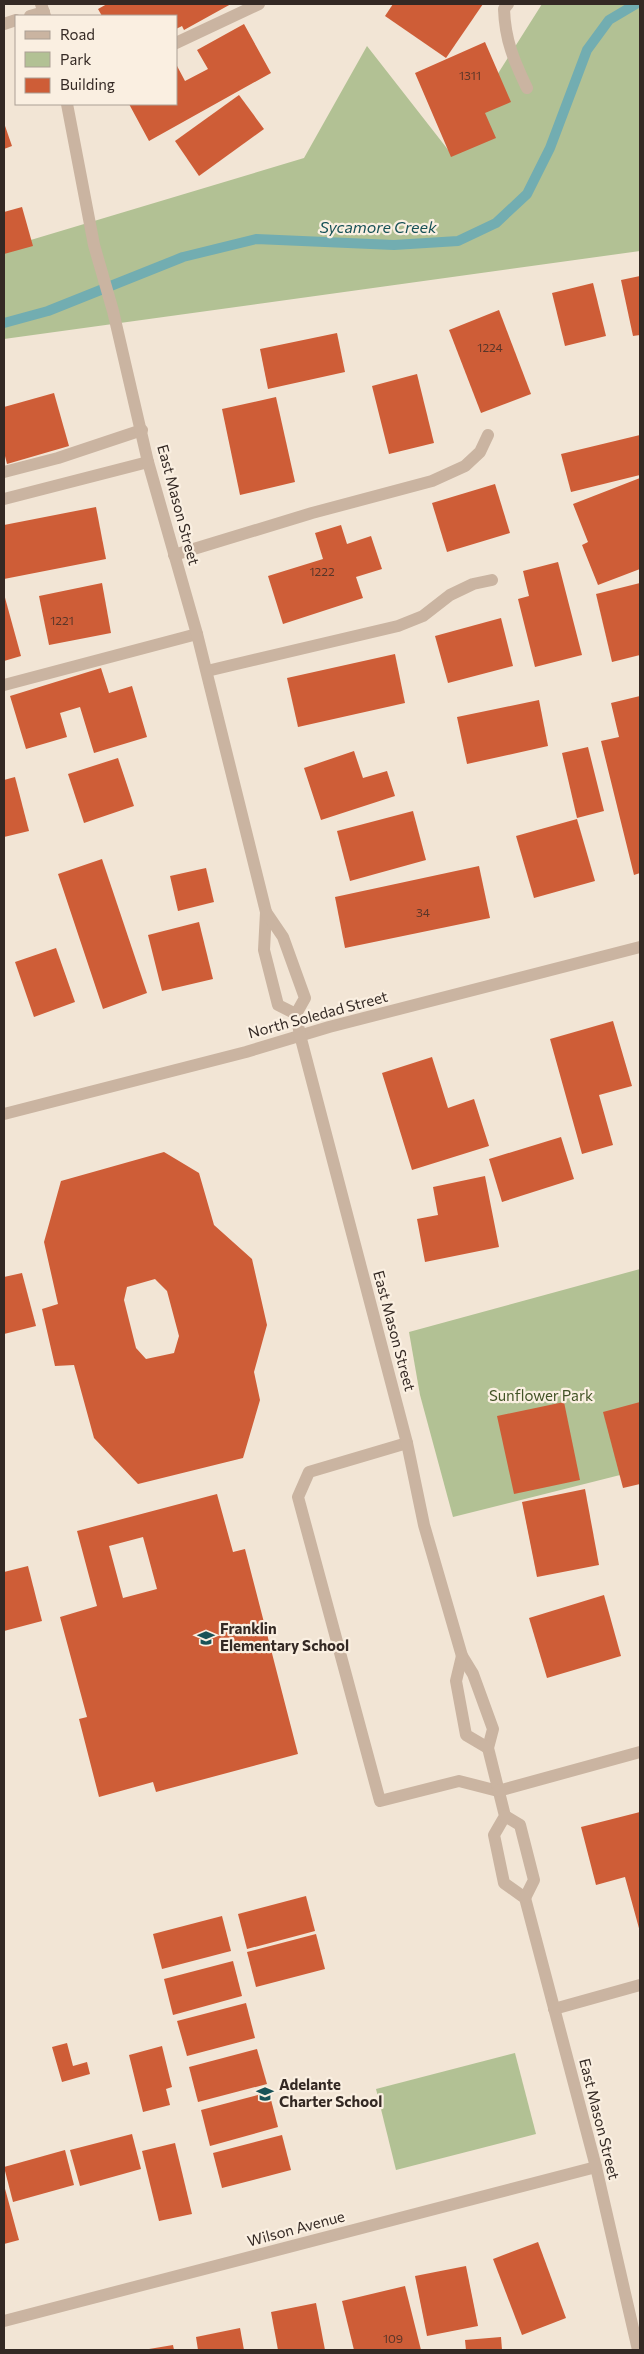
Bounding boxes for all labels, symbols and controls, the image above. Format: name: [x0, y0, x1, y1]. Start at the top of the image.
legend: [15, 15, 178, 105]
text: Road: [60, 25, 95, 43]
text: Park: [60, 50, 91, 68]
house number: 1311: [459, 68, 481, 82]
text: Building: [60, 75, 115, 93]
water label: Sycamore Creek: [319, 217, 437, 236]
house number: 1224: [477, 340, 503, 354]
street label: East Mason Street: [154, 442, 204, 567]
house number: 1222: [309, 564, 335, 578]
house number: 1221: [50, 613, 74, 627]
house number: 34: [416, 905, 430, 919]
street label: North Soledad Street: [246, 987, 390, 1041]
street label: East Mason Street: [370, 1268, 420, 1393]
park label: Sunflower Park: [489, 1386, 593, 1404]
place label: Franklin Elementary School: [220, 1619, 349, 1654]
school or university icon: Franklin Elementary School: [196, 1628, 216, 1648]
street label: East Mason Street: [576, 2056, 624, 2181]
place label: Adelante Charter School: [279, 2075, 382, 2110]
school or university icon: Adelante Charter School: [255, 2084, 275, 2104]
street label: Wilson Avenue: [245, 2206, 347, 2250]
house number: 109: [383, 2331, 403, 2345]

